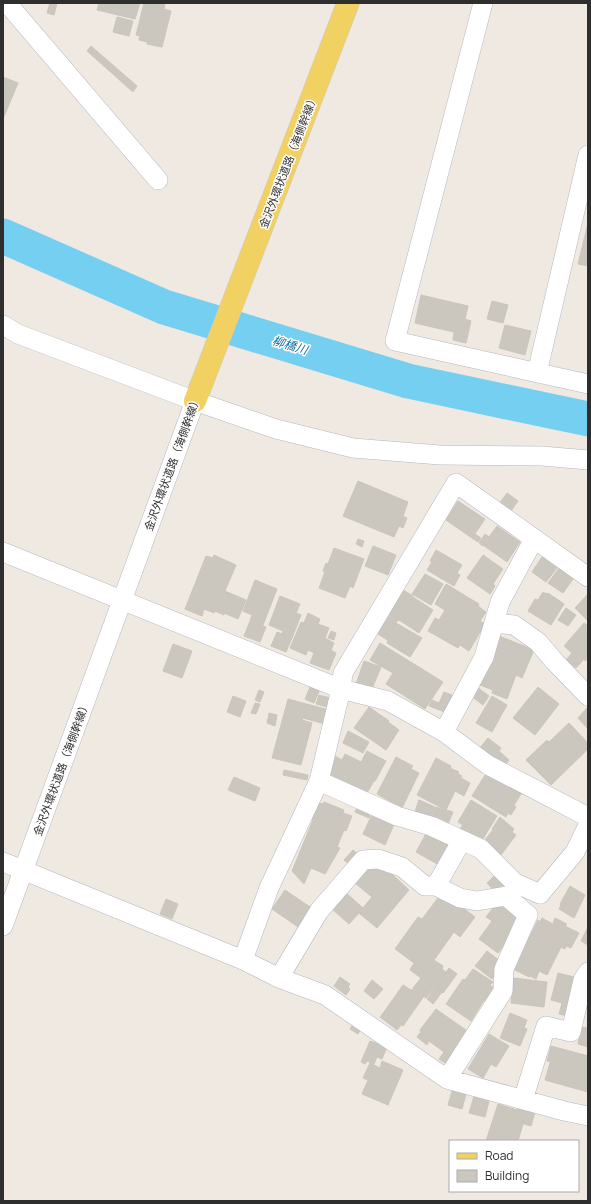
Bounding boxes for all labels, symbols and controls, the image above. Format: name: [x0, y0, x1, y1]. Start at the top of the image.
street label: 金沢外環状道路（海側幹線）: [255, 92, 321, 230]
water label: 柳橋川: [270, 332, 312, 359]
street label: 金沢外環状道路（海側幹線）: [140, 393, 204, 533]
street label: 金沢外環状道路（海側幹線）: [29, 698, 93, 838]
legend: [449, 1140, 579, 1192]
text: Road: [485, 1147, 513, 1164]
text: Building: [485, 1167, 529, 1184]

